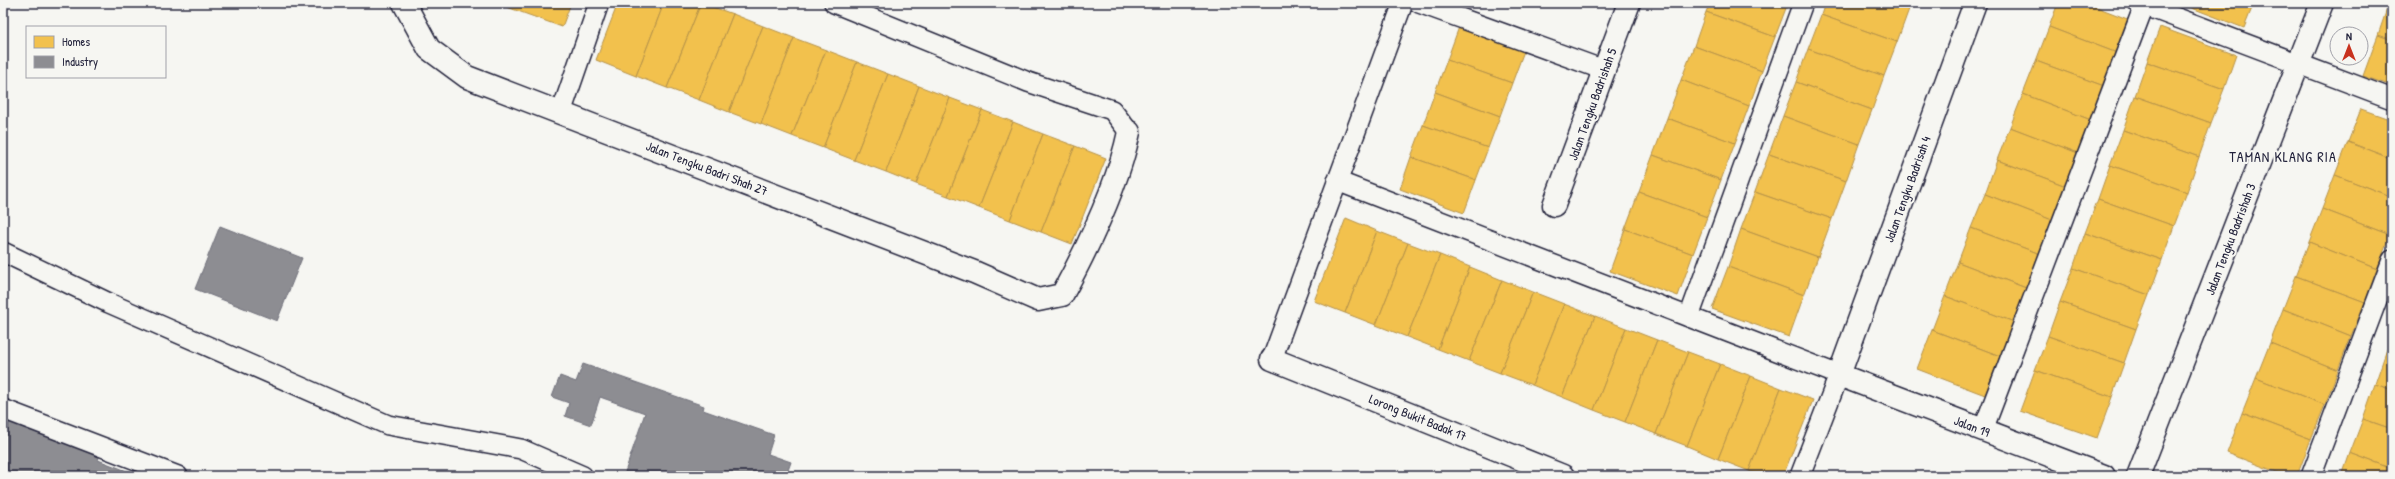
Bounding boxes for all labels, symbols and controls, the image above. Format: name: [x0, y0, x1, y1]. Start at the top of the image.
legend: [26, 26, 166, 78]
north arrow: [2329, 26, 2369, 66]
text: N: [2346, 29, 2352, 43]
text: Homes: [62, 33, 90, 50]
street label: Jalan Tengku Badrishah 5: [1563, 45, 1621, 163]
text: Industry: [62, 53, 98, 70]
street label: Jalan Tengku Badrisah 4: [1879, 133, 1935, 245]
street label: Jalan Tengku Badri Shah 27: [644, 136, 770, 200]
district label: TAMAN KLANG RIA: [2229, 147, 2337, 166]
street label: Jalan Tengku Badrishah 3: [2200, 180, 2260, 297]
street label: Lorong Bukit Badak 17: [1366, 389, 1470, 445]
street label: Jalan 19: [1952, 411, 1993, 441]

